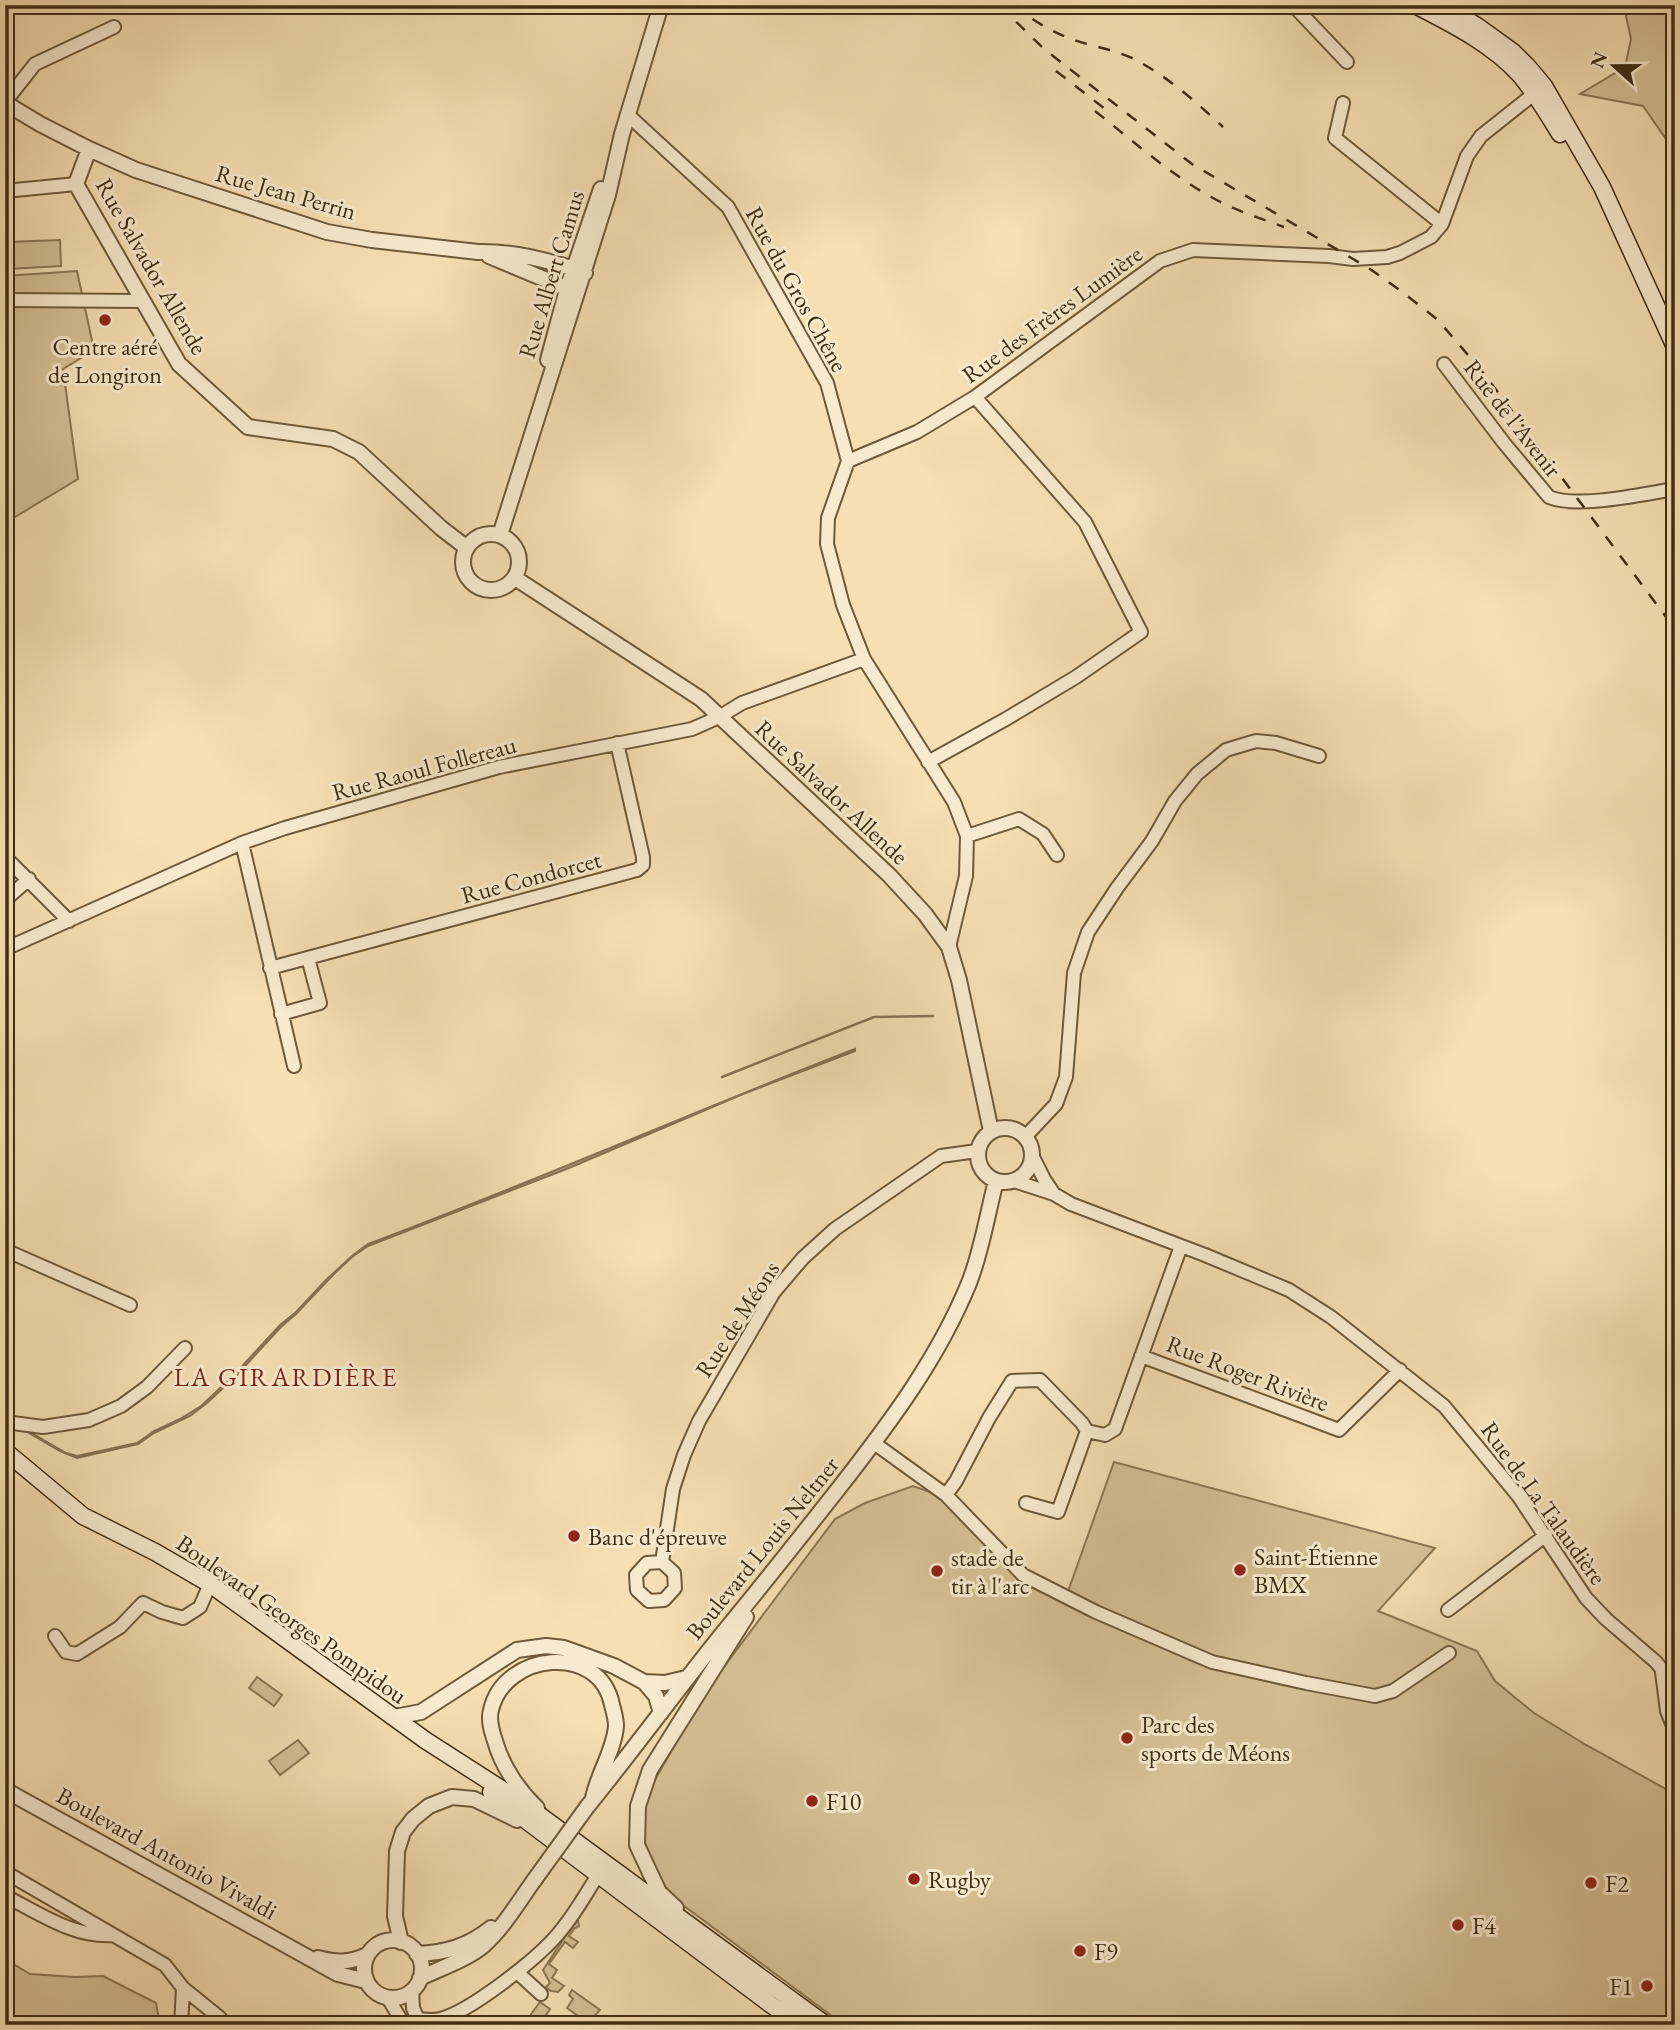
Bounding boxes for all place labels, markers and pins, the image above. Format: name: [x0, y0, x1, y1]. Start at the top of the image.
marker: Centre aéré de Longiron: [97, 312, 113, 328]
place label: Centre aéré de Longiron: [48, 331, 162, 390]
place label: Banc d'épreuve: [588, 1521, 727, 1552]
marker: Banc d'épreuve: [566, 1528, 582, 1544]
place label: Saint-Étienne BMX: [1254, 1541, 1378, 1600]
place label: stade de tir à l'arc: [951, 1542, 1030, 1601]
marker: Saint-Étienne BMX: [1232, 1562, 1248, 1578]
marker: stade de tir à l'arc: [929, 1563, 945, 1579]
place label: Parc des sports de Méons: [1141, 1709, 1290, 1768]
marker: Parc des sports de Méons: [1119, 1730, 1135, 1746]
place label: F10: [826, 1786, 861, 1817]
marker: F10: [804, 1793, 820, 1809]
place label: Rugby: [928, 1864, 991, 1895]
place label: F2: [1605, 1868, 1629, 1899]
marker: Rugby: [906, 1871, 922, 1887]
marker: F2: [1583, 1875, 1599, 1891]
place label: F4: [1472, 1910, 1496, 1941]
marker: F4: [1450, 1917, 1466, 1933]
place label: F9: [1094, 1936, 1118, 1967]
marker: F9: [1072, 1943, 1088, 1959]
place label: F1: [1609, 1971, 1633, 2002]
marker: F1: [1639, 1978, 1655, 1994]

